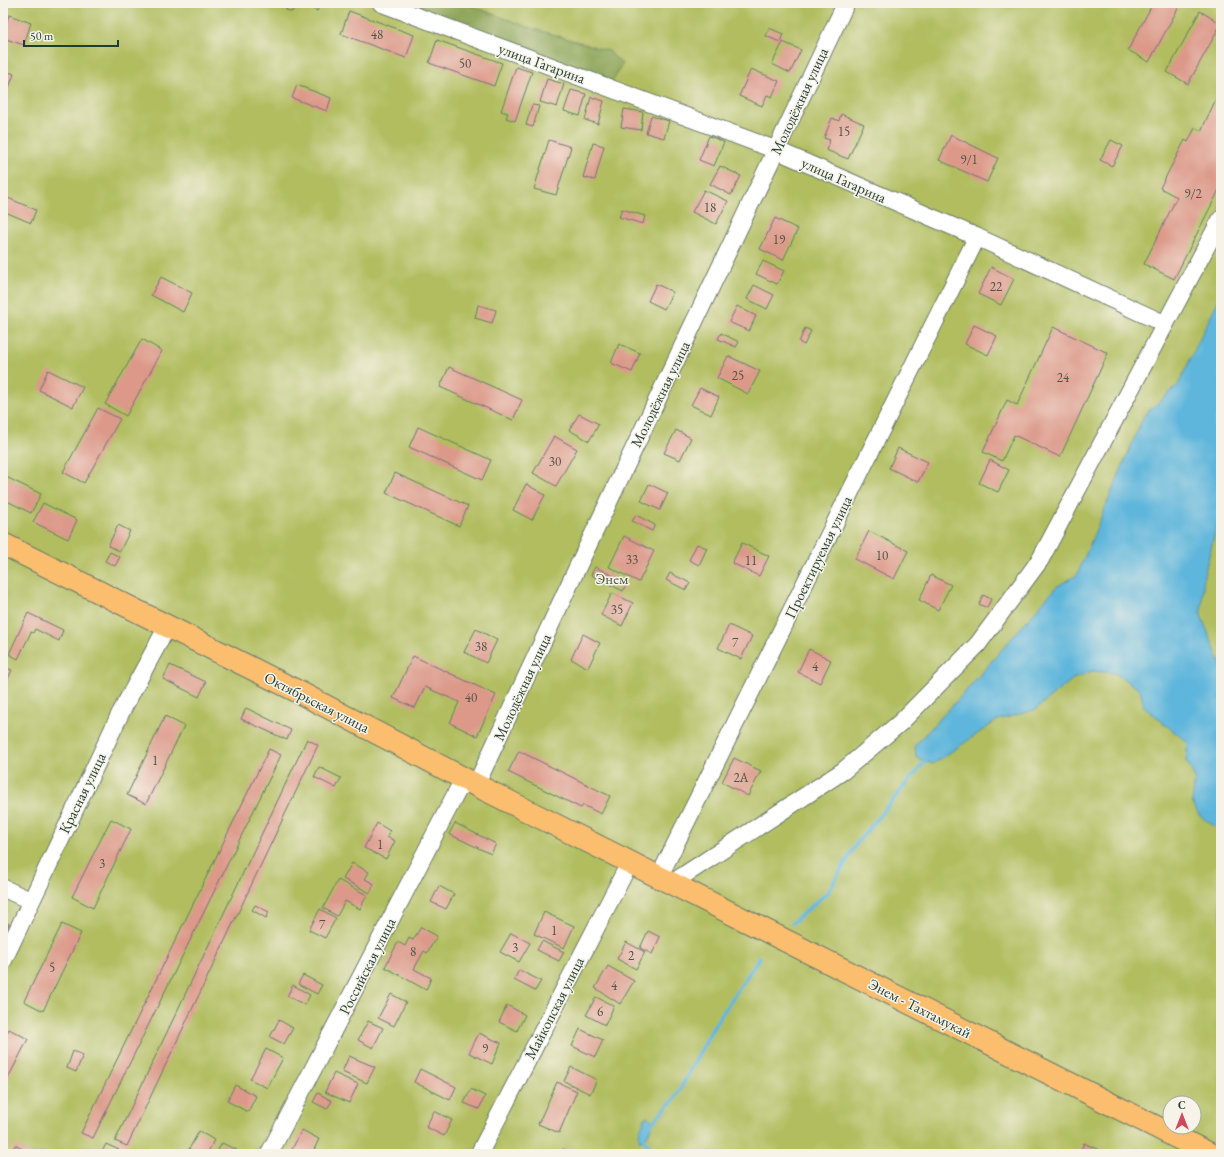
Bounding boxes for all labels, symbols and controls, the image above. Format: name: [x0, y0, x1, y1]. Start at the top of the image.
scale bar: [24, 22, 118, 48]
house number: 48: [371, 26, 383, 43]
text: 50 m: [30, 28, 54, 44]
street label: улица Гагарина: [496, 39, 588, 87]
street label: Молодёжная улица: [766, 44, 832, 158]
house number: 50: [459, 55, 471, 72]
house number: 15: [838, 123, 850, 140]
house number: 9/1: [960, 151, 978, 168]
street label: улица Гагарина: [799, 153, 889, 207]
house number: 9/2: [1184, 185, 1203, 202]
house number: 18: [704, 199, 716, 216]
house number: 19: [773, 231, 786, 248]
house number: 22: [990, 278, 1003, 295]
street label: Молодёжная улица: [626, 338, 694, 450]
house number: 25: [732, 367, 744, 384]
house number: 24: [1057, 369, 1070, 386]
house number: 30: [549, 453, 561, 470]
street label: Проектируемая улица: [780, 492, 856, 622]
house number: 10: [876, 547, 888, 564]
house number: 33: [626, 551, 638, 568]
house number: 11: [745, 552, 757, 569]
park label: Энем: [596, 569, 629, 588]
house number: 35: [611, 601, 623, 618]
street label: Молодёжная улица: [489, 630, 555, 744]
house number: 7: [732, 634, 739, 651]
house number: 38: [475, 638, 487, 655]
house number: 4: [812, 658, 819, 675]
street label: Октябрьская улица: [261, 667, 373, 737]
house number: 40: [465, 689, 477, 706]
street label: Красная улица: [54, 749, 110, 837]
house number: 1: [152, 752, 158, 769]
house number: 2А: [733, 769, 750, 786]
house number: 1: [377, 836, 383, 853]
house number: 3: [99, 855, 105, 872]
street label: Российская улица: [334, 914, 400, 1018]
house number: 7: [319, 916, 326, 933]
house number: 1: [551, 922, 557, 939]
house number: 3: [512, 939, 518, 956]
house number: 8: [410, 943, 416, 960]
house number: 2: [628, 947, 635, 964]
street label: Майкопская улица: [520, 954, 588, 1062]
house number: 5: [49, 959, 55, 976]
street label: Энем - Тахтамукай: [865, 974, 975, 1042]
house number: 4: [611, 977, 618, 994]
house number: 6: [597, 1003, 603, 1020]
house number: 9: [482, 1040, 489, 1057]
north arrow: [1162, 1095, 1202, 1135]
text: С: [1178, 1098, 1186, 1112]

